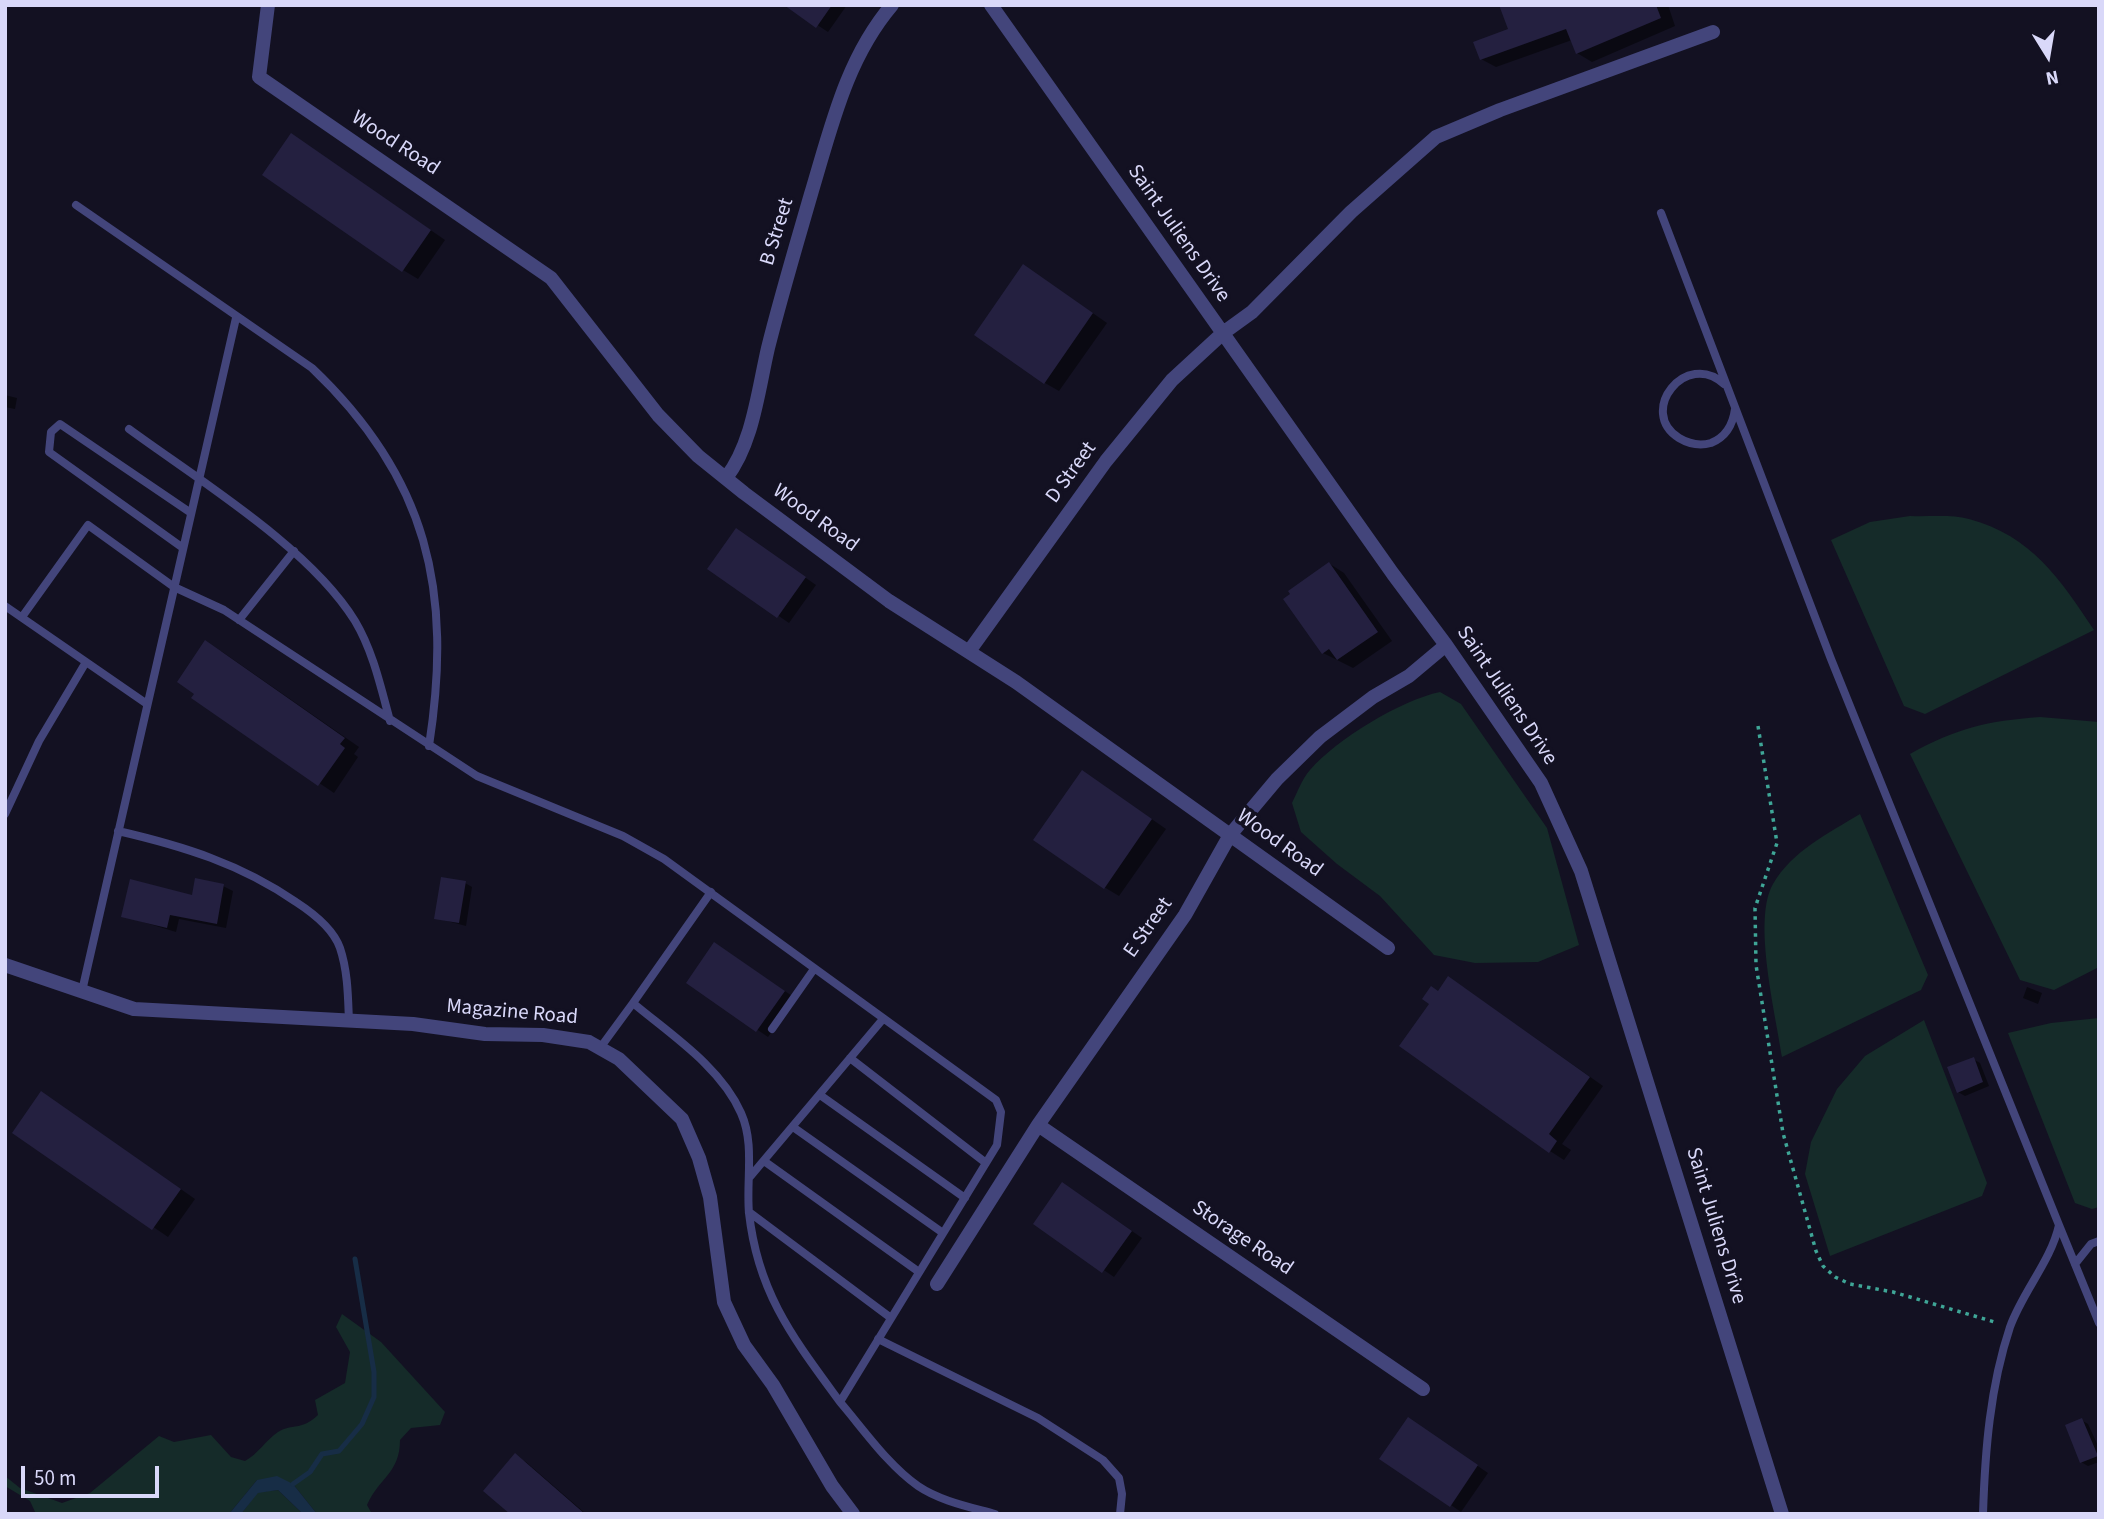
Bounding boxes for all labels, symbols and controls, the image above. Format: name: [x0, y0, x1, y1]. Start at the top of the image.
north arrow: [2013, 21, 2083, 91]
text: N: [2043, 63, 2061, 92]
street label: Wood Road: [346, 106, 444, 182]
street label: Saint Juliens Drive: [1121, 160, 1235, 308]
street label: B Street: [756, 195, 800, 269]
street label: D Street: [1041, 437, 1103, 509]
street label: Wood Road: [767, 479, 863, 559]
street label: Saint Juliens Drive: [1450, 622, 1562, 770]
street label: Wood Road: [1231, 804, 1327, 884]
street label: E Street: [1119, 893, 1179, 963]
street label: Magazine Road: [445, 995, 579, 1031]
street label: Saint Juliens Drive: [1679, 1145, 1751, 1307]
street label: Storage Road: [1187, 1196, 1297, 1282]
scale bar: [24, 1452, 163, 1496]
text: 50 m: [34, 1463, 76, 1493]

